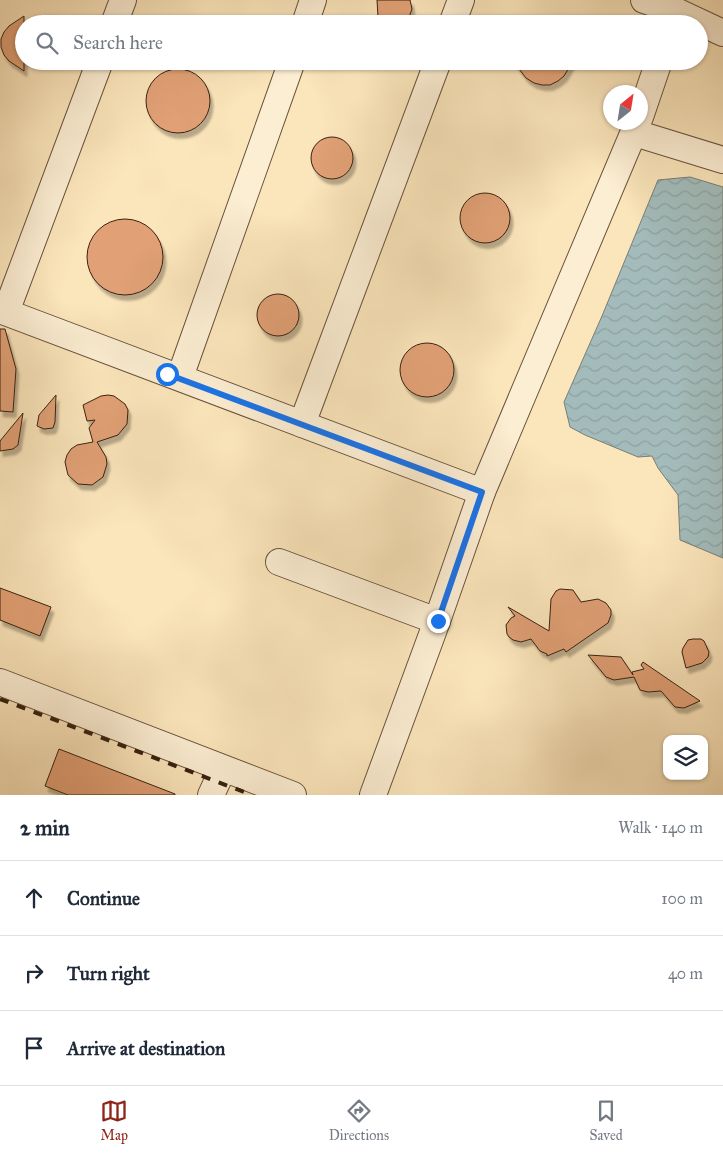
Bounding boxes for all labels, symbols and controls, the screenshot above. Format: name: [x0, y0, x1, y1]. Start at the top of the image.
search box: [15, 15, 708, 70]
icon: search: [33, 29, 61, 57]
text: Search here: [73, 31, 163, 54]
north arrow: [603, 85, 648, 130]
route start: [156, 363, 179, 386]
route end: [427, 610, 450, 633]
map controls: [663, 735, 708, 780]
button: layers: [663, 735, 708, 780]
text: 2 min: [20, 815, 70, 841]
text: Walk · 140 m: [618, 818, 703, 837]
icon: ahead: [20, 884, 48, 912]
text: Continue: [67, 887, 140, 910]
text: 100 m: [661, 889, 703, 908]
icon: right: [20, 959, 48, 987]
text: Turn right: [67, 962, 150, 985]
text: 40 m: [668, 964, 703, 983]
icon: arrive: [20, 1034, 48, 1062]
text: Arrive at destination: [67, 1037, 225, 1060]
tab: Map: [100, 1097, 128, 1144]
tab: Directions: [329, 1097, 389, 1144]
tab: Saved: [590, 1097, 623, 1144]

